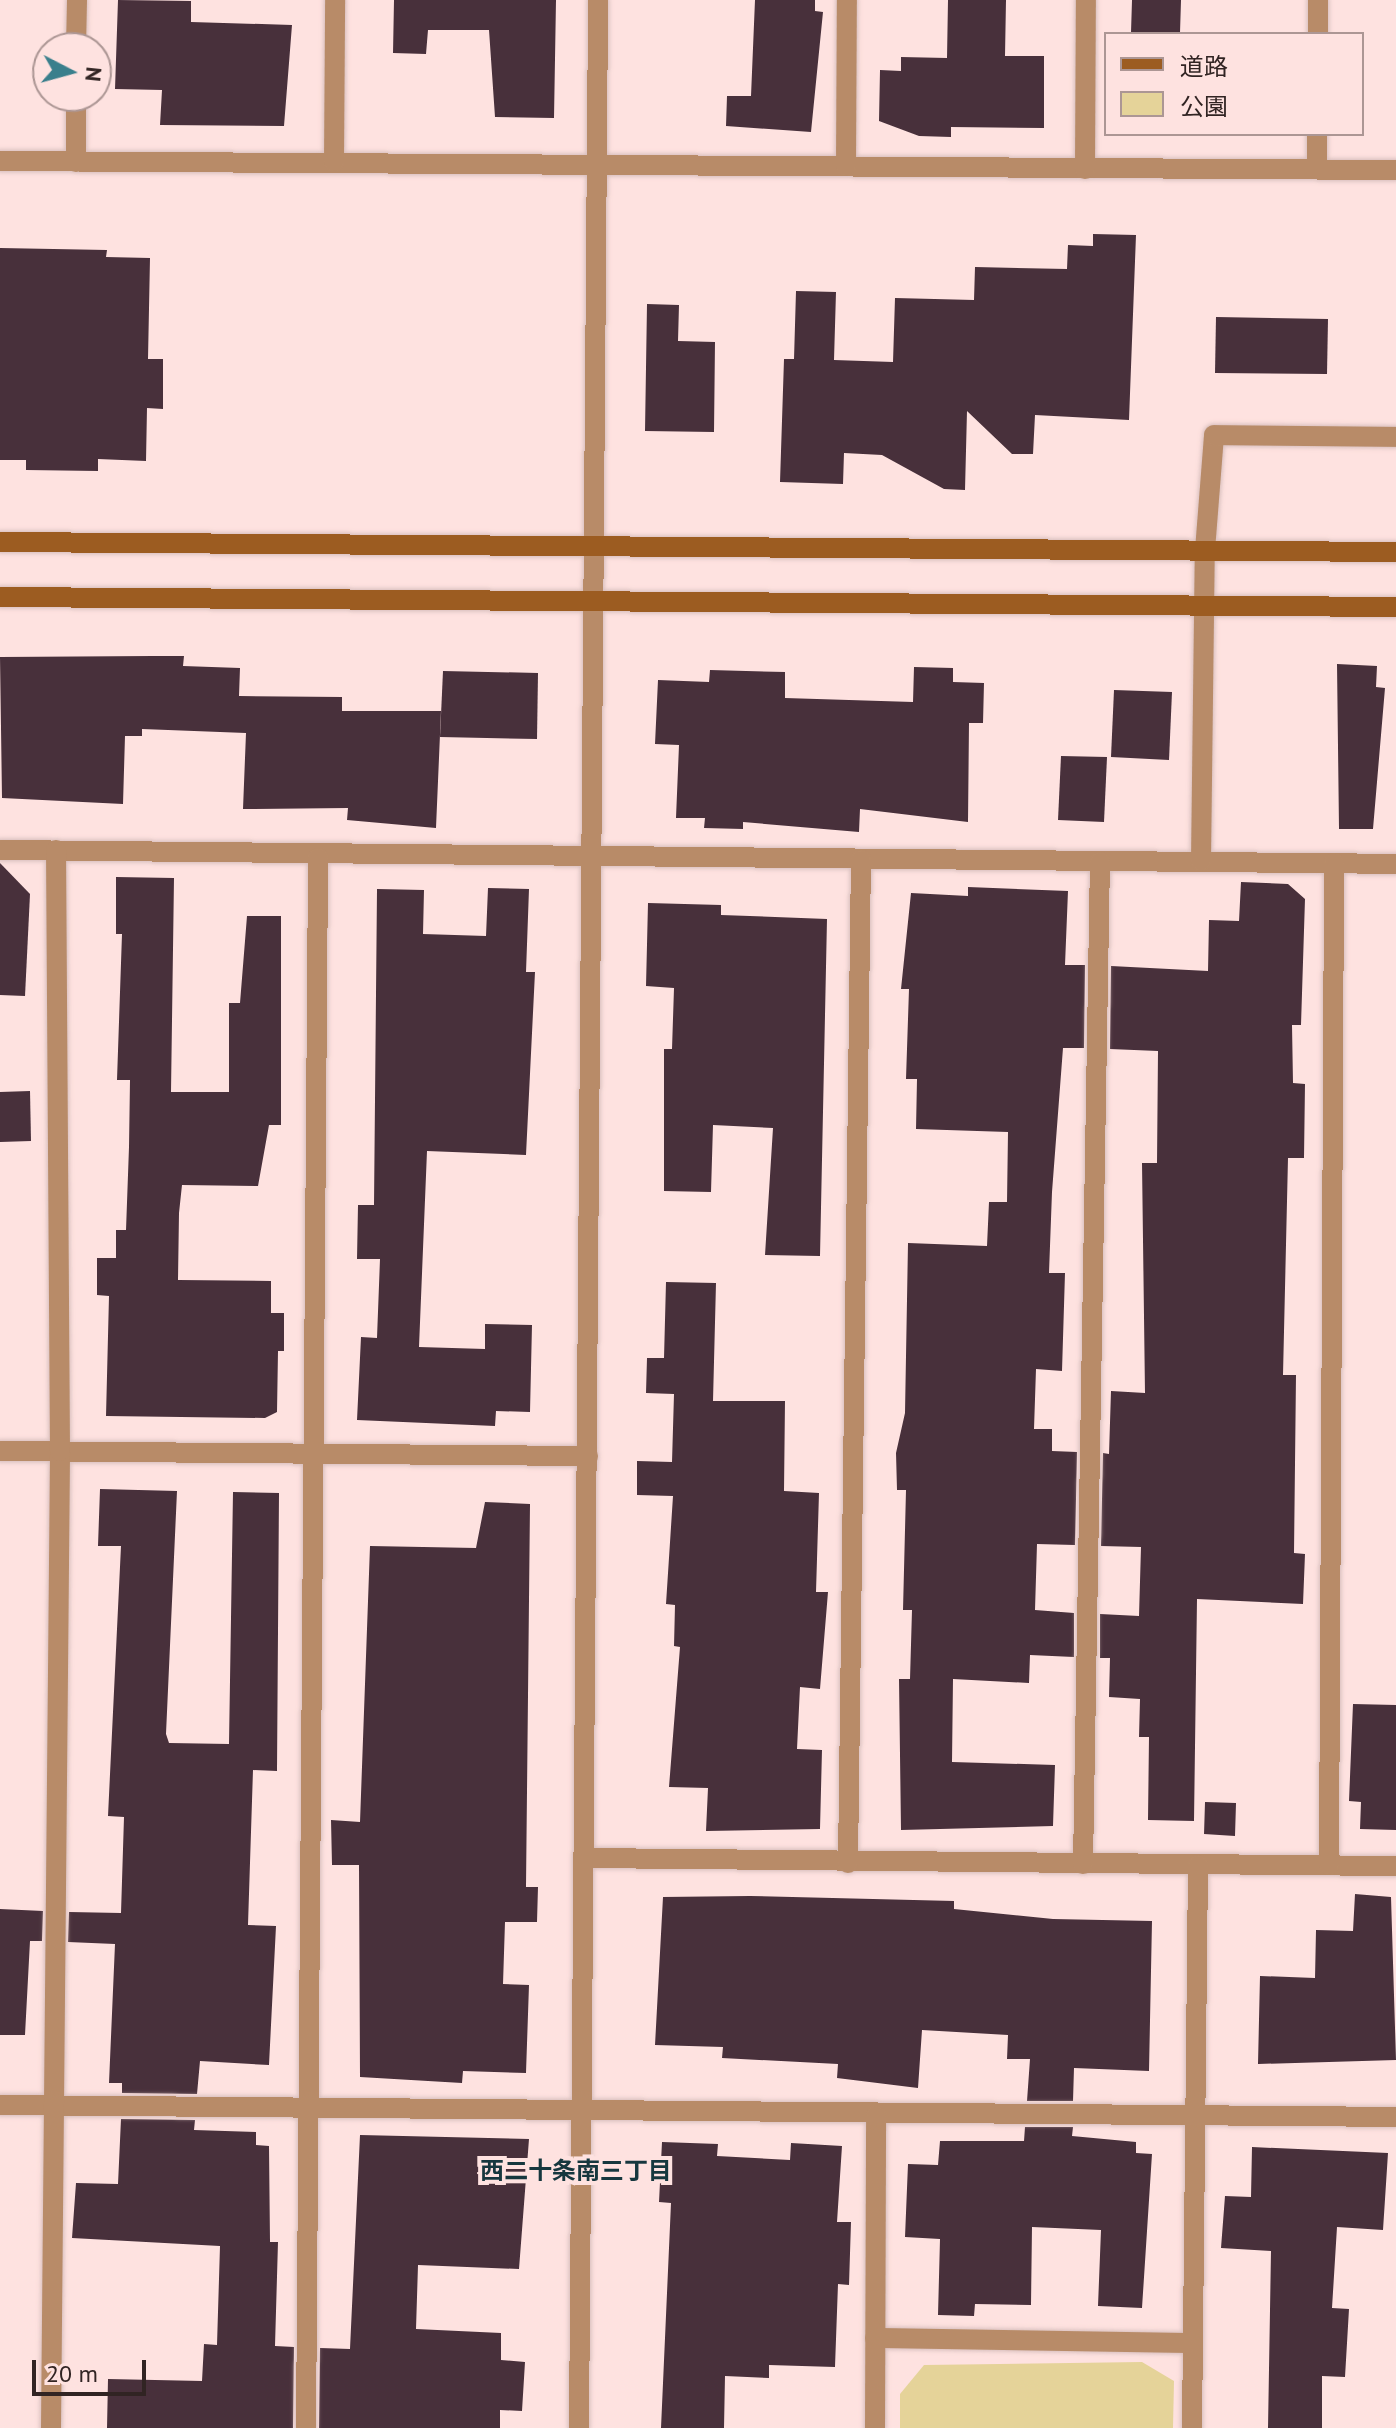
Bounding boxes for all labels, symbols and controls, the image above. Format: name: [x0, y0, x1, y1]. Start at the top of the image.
north arrow: [32, 32, 112, 112]
legend: [1104, 32, 1364, 136]
text: 道路: [1180, 51, 1228, 82]
text: N: [79, 66, 109, 83]
text: 公園: [1180, 91, 1228, 122]
district label: 西二十条南三丁目: [480, 2157, 672, 2185]
scale bar: [36, 2344, 150, 2394]
text: 20 m: [46, 2358, 98, 2389]

